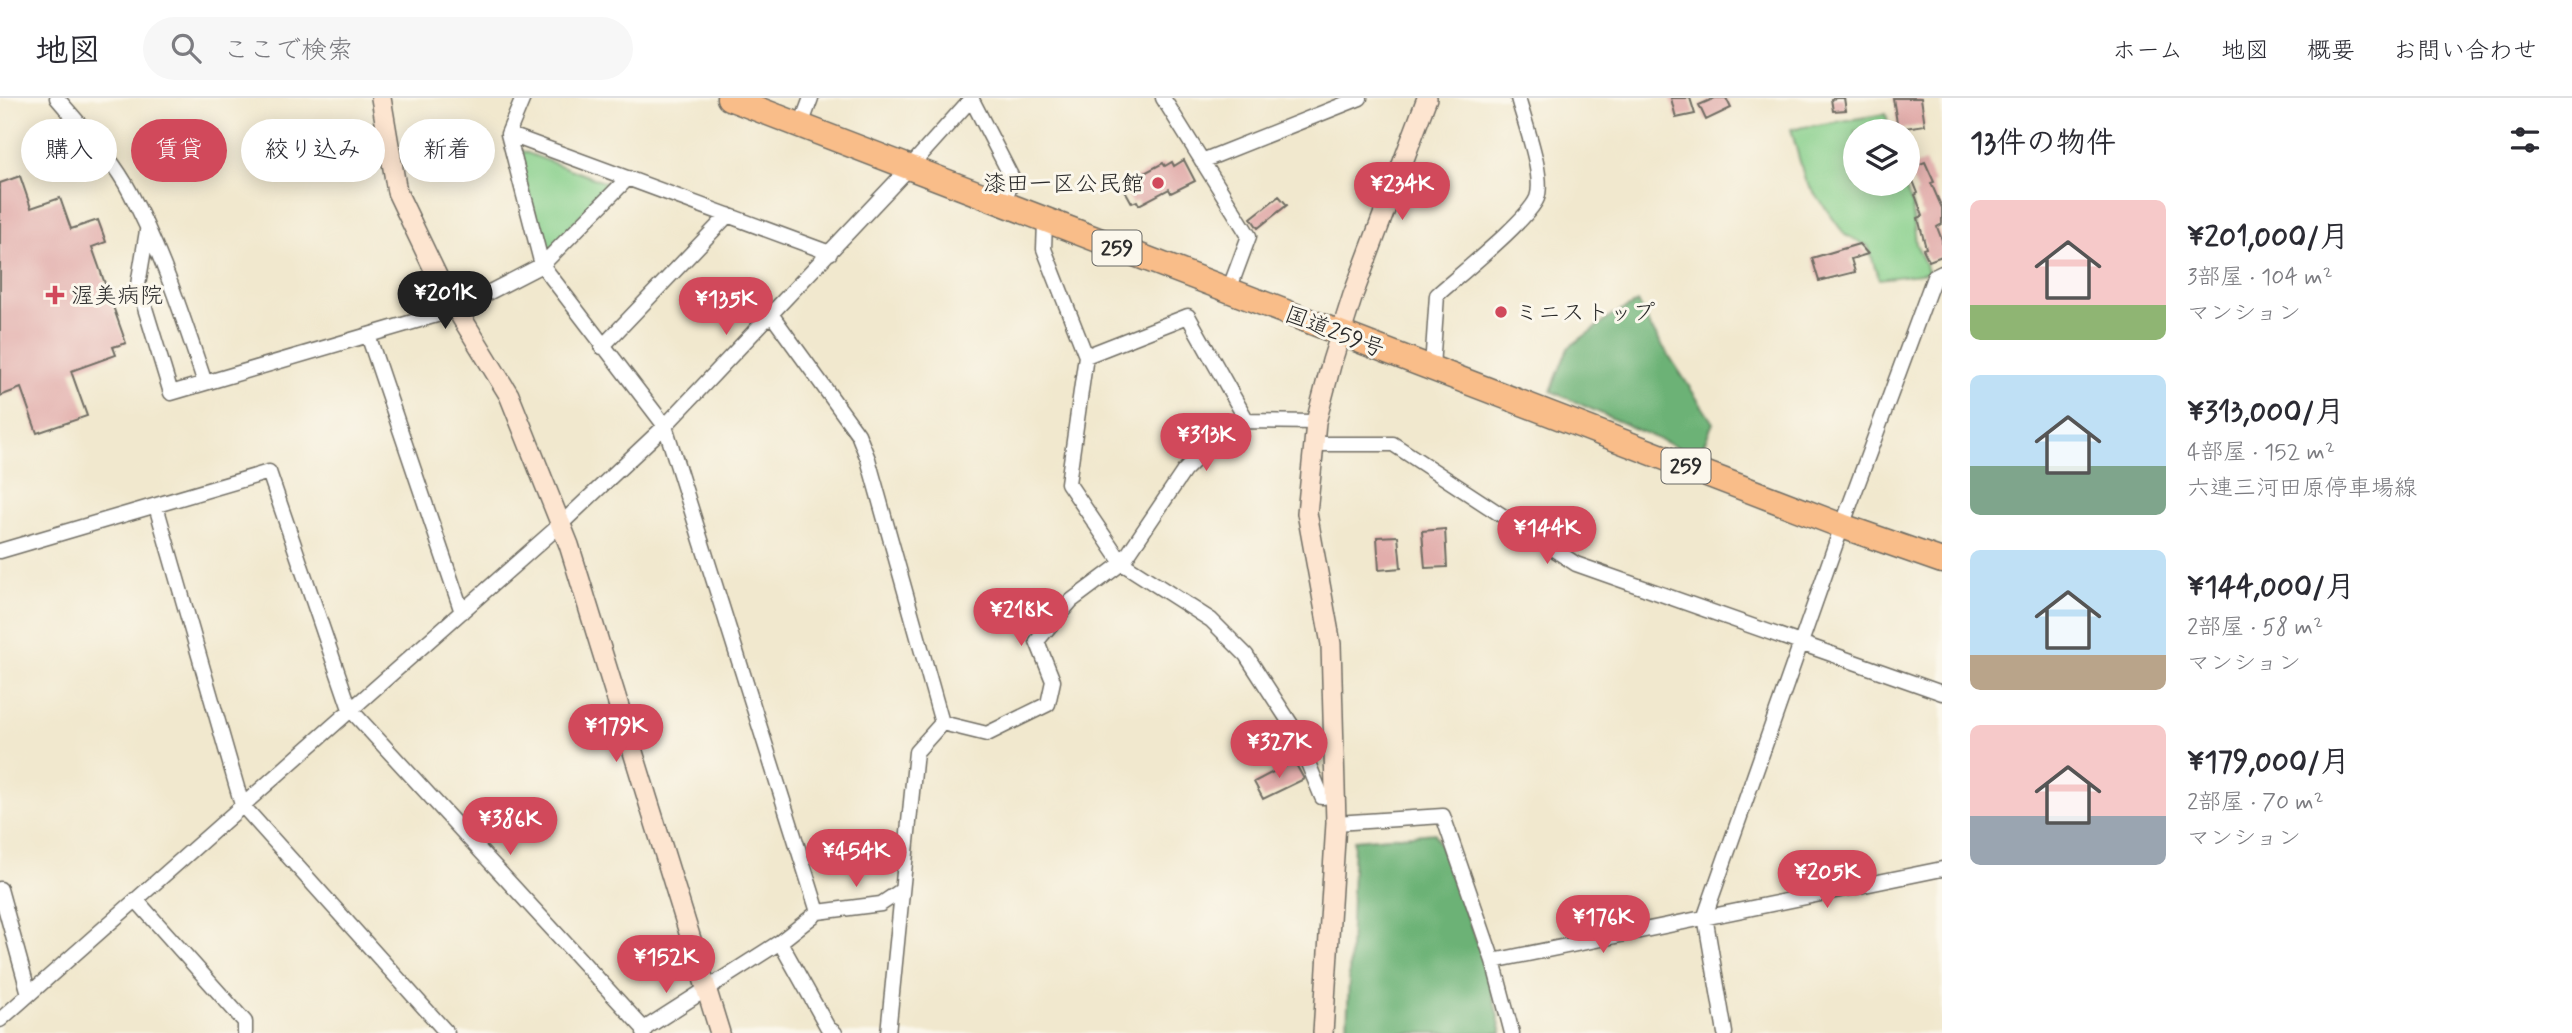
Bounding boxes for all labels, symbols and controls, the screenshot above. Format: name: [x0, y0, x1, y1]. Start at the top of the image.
search box: [143, 17, 633, 80]
icon: search: [167, 29, 205, 67]
text: 地図: [35, 30, 101, 74]
text: ここで検索: [223, 34, 353, 68]
text: ホーム: [2112, 36, 2183, 67]
text: 地図: [2221, 36, 2269, 67]
text: 概要: [2307, 36, 2355, 67]
text: お問い合わせ: [2393, 36, 2537, 67]
chip: 購入: [21, 119, 117, 182]
chip: 賃貸: [131, 119, 227, 182]
chip: 絞り込み: [241, 119, 385, 182]
chip: 新着: [399, 119, 495, 182]
map controls: [1843, 119, 1920, 196]
button: layers: [1843, 119, 1920, 196]
icon: filters: [2506, 121, 2544, 159]
text: 13件の物件: [1970, 124, 2116, 163]
pin: ¥234K: [1353, 162, 1451, 222]
place label: 漆田一区公民館: [983, 170, 1144, 200]
text: ¥234K: [1370, 170, 1434, 200]
marker: 漆田一区公民館: [1150, 175, 1166, 191]
text: ¥201,000/月: [2187, 218, 2349, 257]
icon: home: [2026, 228, 2110, 312]
road number: 259: [1092, 230, 1142, 266]
text: 3部屋 · 104 m²: [2187, 263, 2333, 293]
pin: ¥201K: [396, 272, 494, 331]
pin: ¥135K: [677, 278, 775, 337]
text: ¥201K: [414, 279, 476, 309]
place label: 渥美病院: [71, 282, 163, 312]
marker: 渥美病院: [45, 285, 65, 305]
text: ¥135K: [695, 285, 757, 315]
place label: ミニストップ: [1515, 299, 1655, 329]
text: マンション: [2187, 299, 2301, 329]
street label: 国道259号: [1280, 300, 1389, 366]
marker: ミニストップ: [1493, 304, 1509, 320]
text: ¥313,000/月: [2187, 393, 2345, 432]
icon: home: [2026, 403, 2110, 487]
pin: ¥313K: [1157, 414, 1255, 473]
text: ¥313K: [1176, 421, 1236, 451]
text: 4部屋 · 152 m²: [2187, 438, 2335, 468]
road number: 259: [1662, 448, 1710, 484]
text: 六連三河田原停車場線: [2187, 474, 2417, 504]
pin: ¥144K: [1498, 506, 1596, 566]
text: ¥144K: [1513, 514, 1581, 544]
text: ¥144,000/月: [2187, 568, 2355, 607]
icon: home: [2026, 578, 2110, 662]
pin: ¥218K: [972, 588, 1070, 648]
text: ¥218K: [989, 596, 1053, 626]
text: 2部屋 · 58 m²: [2187, 613, 2323, 643]
text: マンション: [2187, 649, 2301, 679]
pin: ¥179K: [567, 704, 665, 764]
text: ¥179K: [584, 712, 648, 742]
pin: ¥327K: [1230, 720, 1328, 780]
text: ¥327K: [1247, 728, 1311, 758]
text: ¥179,000/月: [2187, 743, 2350, 782]
icon: home: [2026, 753, 2110, 837]
text: 2部屋 · 70 m²: [2187, 788, 2324, 818]
pin: ¥386K: [461, 798, 559, 857]
text: ¥386K: [478, 805, 542, 835]
text: マンション: [2187, 824, 2301, 854]
pin: ¥454K: [807, 830, 905, 889]
text: ¥454K: [822, 837, 890, 867]
pin: ¥205K: [1778, 850, 1876, 910]
text: ¥205K: [1794, 858, 1860, 888]
pin: ¥176K: [1554, 896, 1652, 955]
text: ¥176K: [1572, 903, 1634, 933]
pin: ¥152K: [617, 936, 715, 995]
text: ¥152K: [633, 943, 699, 973]

